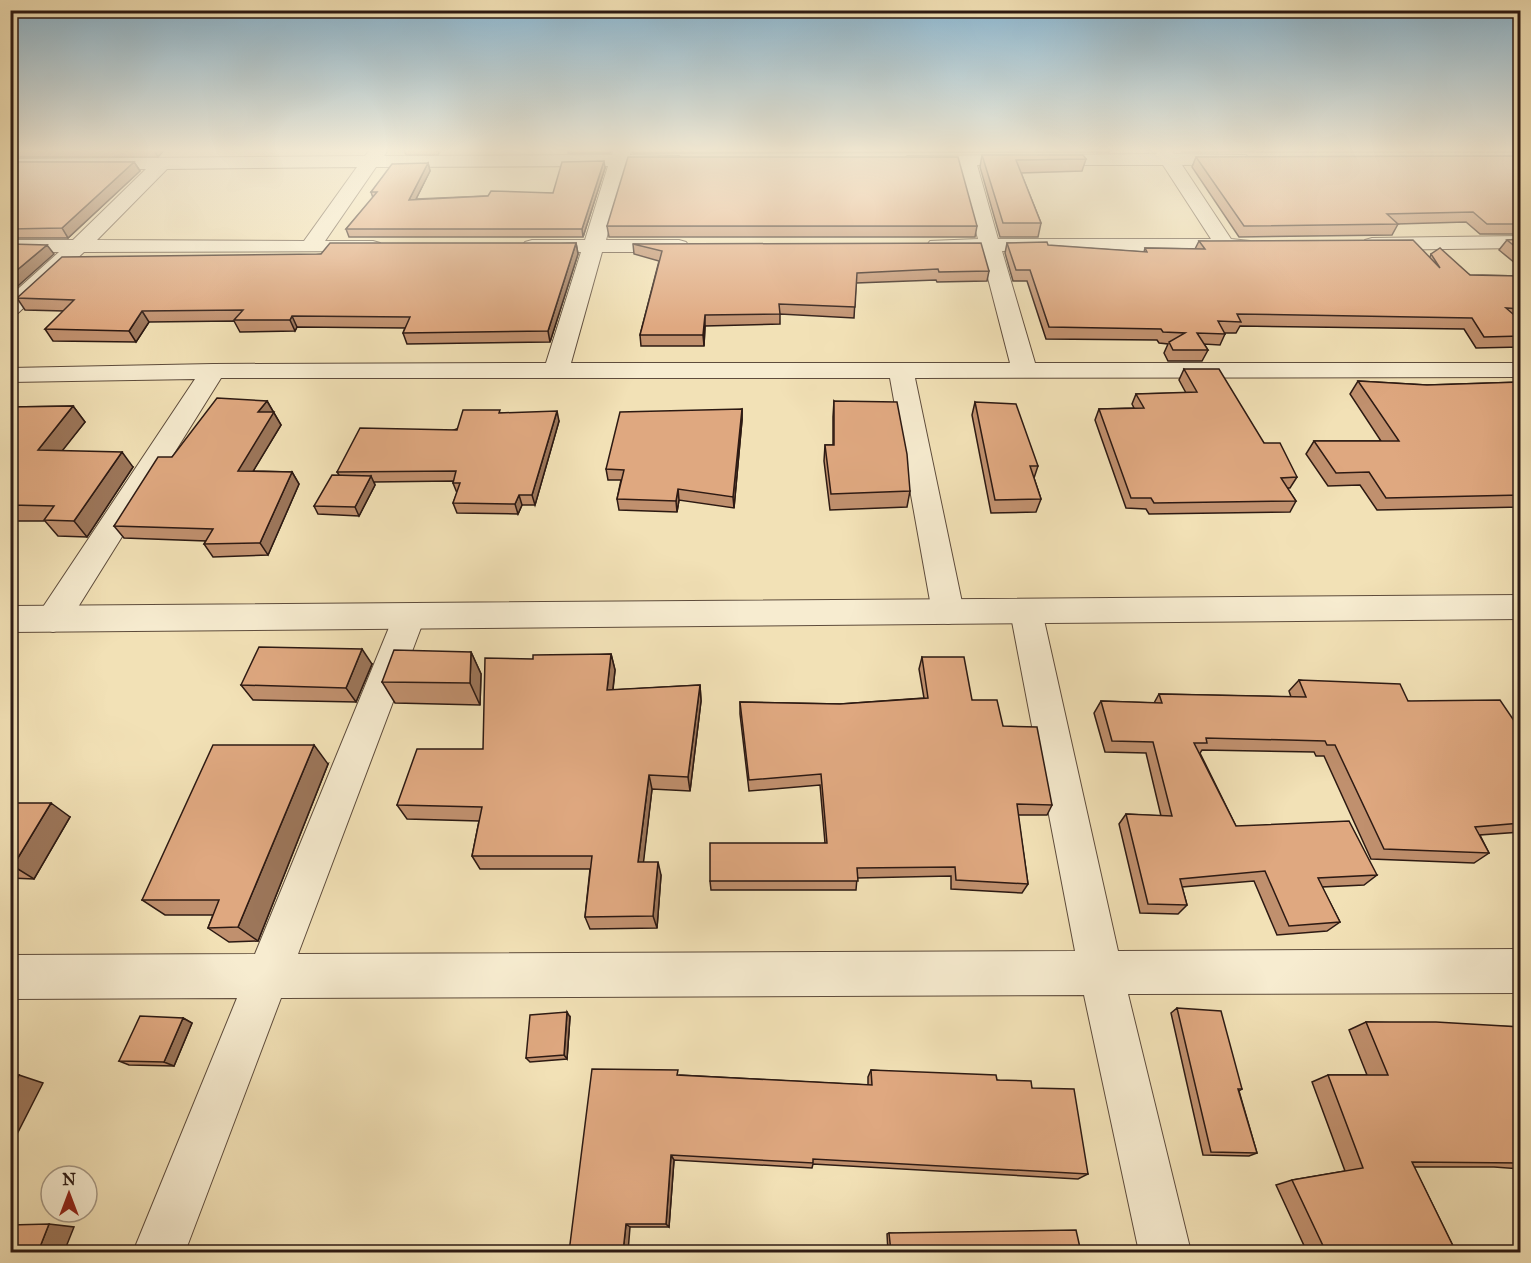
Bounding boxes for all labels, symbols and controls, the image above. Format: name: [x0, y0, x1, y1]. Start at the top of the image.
north arrow: [39, 1164, 99, 1224]
text: N: [62, 1170, 76, 1189]

